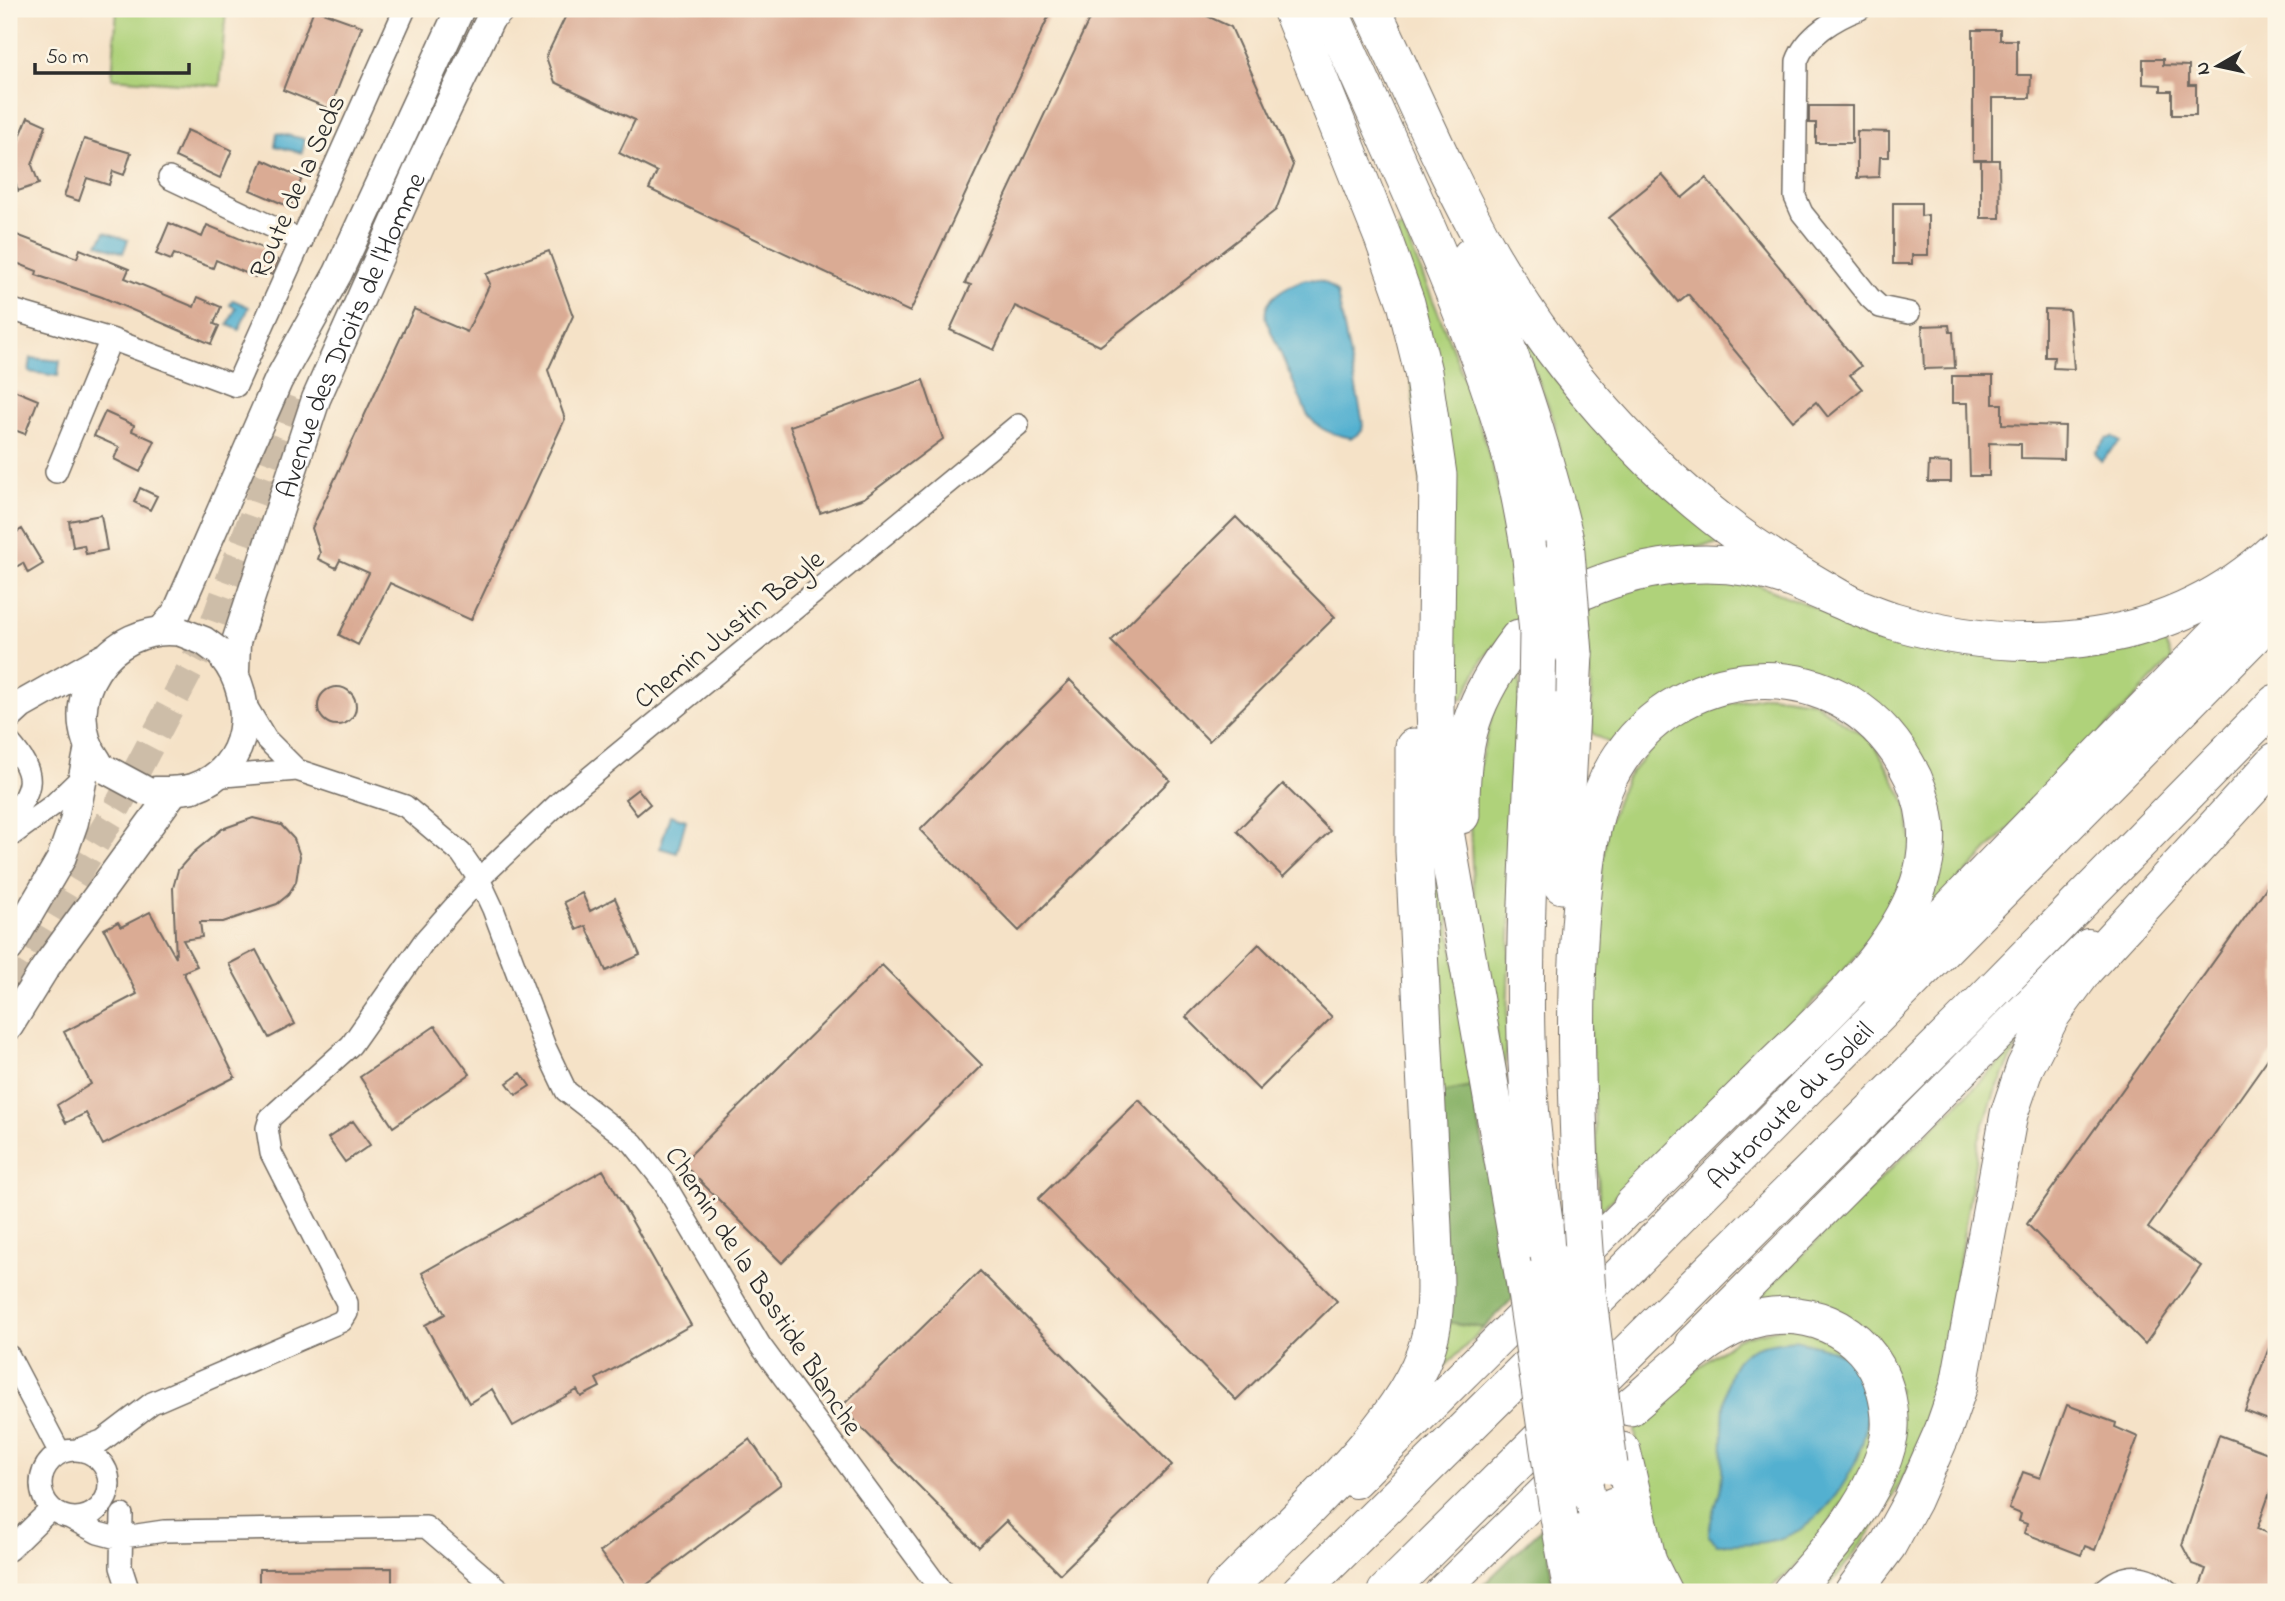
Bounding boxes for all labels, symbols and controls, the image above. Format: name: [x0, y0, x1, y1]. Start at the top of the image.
scale bar: [35, 32, 189, 76]
north arrow: [2184, 32, 2254, 102]
text: 50 m: [46, 43, 89, 73]
text: N: [2189, 60, 2218, 77]
street label: Route de la Seds: [240, 89, 358, 286]
street label: Avenue des Droits de l'Homme: [268, 166, 439, 504]
street label: Chemin Justin Bayle: [626, 541, 835, 720]
street label: Autoroute du Soleil: [1699, 1013, 1885, 1201]
street label: Chemin de la Bastide Blanche: [653, 1139, 872, 1445]

